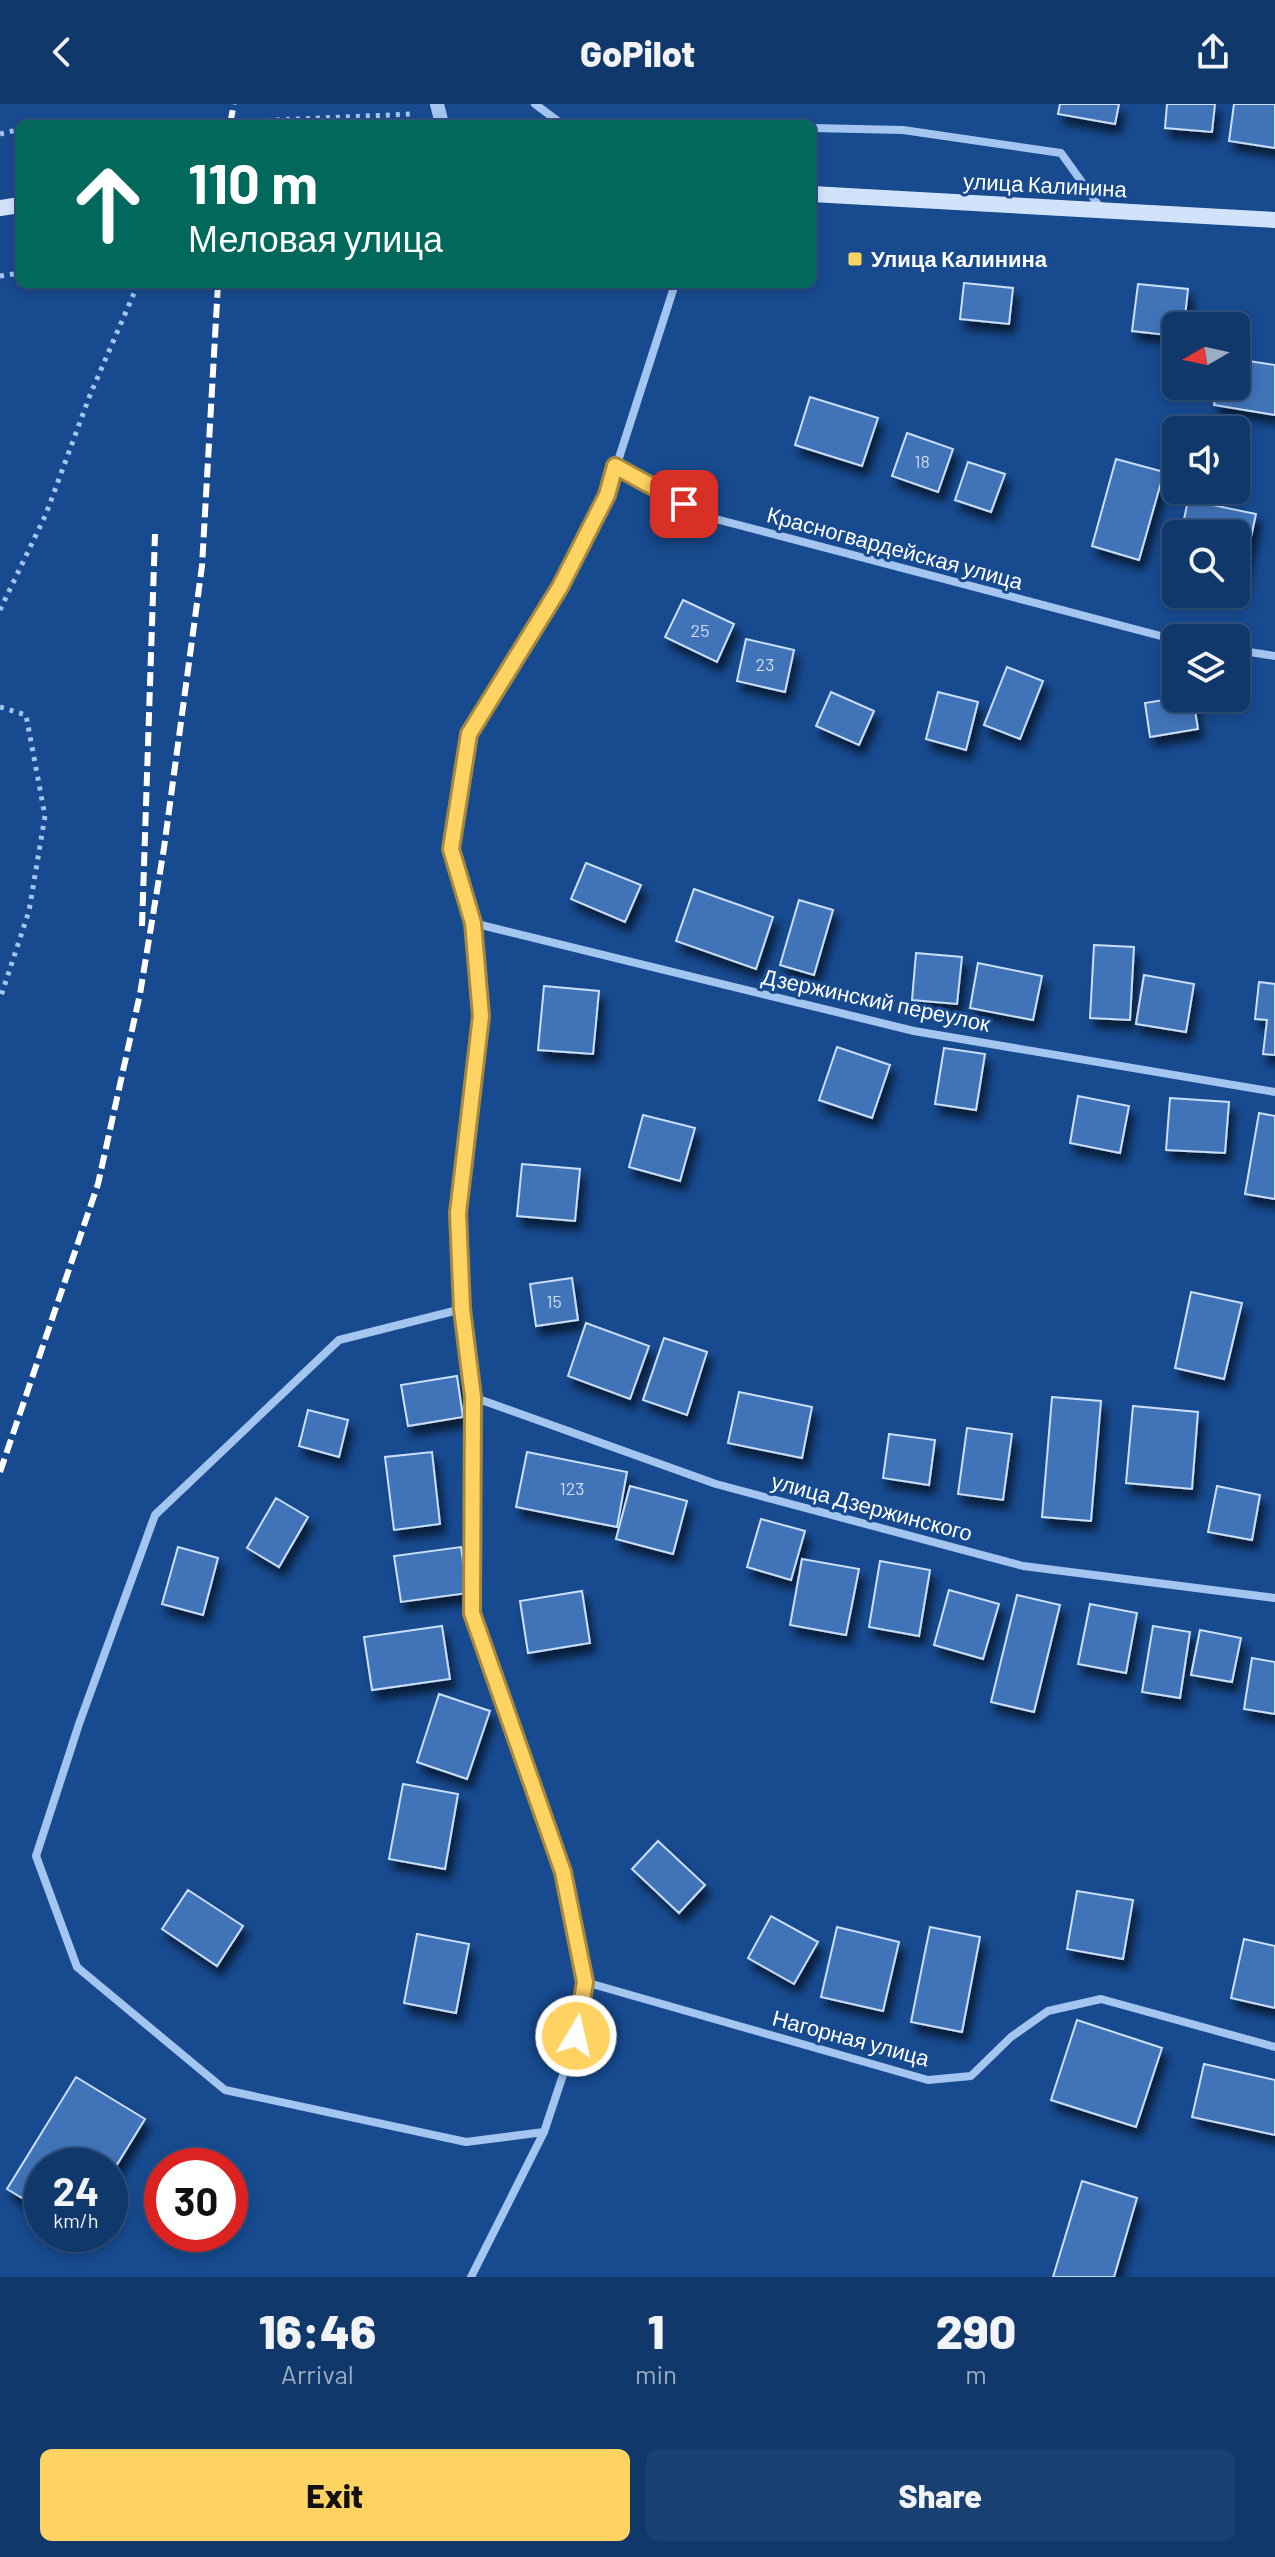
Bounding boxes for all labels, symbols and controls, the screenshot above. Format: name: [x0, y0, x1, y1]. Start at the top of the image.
icon: back: [40, 30, 84, 74]
icon: share: [1191, 30, 1235, 74]
text: GoPilot: [580, 31, 695, 74]
text: 110 m: [188, 148, 318, 215]
icon: ahead: [56, 152, 160, 256]
street label: улица Калинина: [962, 167, 1128, 202]
text: Меловая улица: [188, 216, 443, 259]
place label: Улица Калинина: [871, 245, 1048, 272]
marker: Улица Калинина: [846, 250, 864, 268]
north arrow: [1162, 312, 1250, 400]
map controls: [1162, 312, 1250, 712]
button: sound: [1162, 416, 1250, 504]
house number: 18: [914, 450, 930, 472]
pin: [650, 470, 718, 538]
icon: arrive: [662, 482, 706, 526]
street label: Красногвардейская улица: [764, 500, 1027, 595]
button: search: [1162, 520, 1250, 608]
house number: 25: [691, 619, 709, 641]
button: layers: [1162, 624, 1250, 712]
house number: 23: [756, 653, 774, 675]
street label: Дзержинский переулок: [760, 962, 993, 1037]
house number: 15: [546, 1290, 562, 1312]
street label: улица Дзержинского: [769, 1467, 976, 1546]
house number: 123: [559, 1477, 585, 1499]
position arrow: [534, 1994, 618, 2078]
street label: Нагорная улица: [770, 2004, 933, 2072]
speed limit sign: 30: [144, 2148, 248, 2252]
text: 24: [53, 2166, 99, 2214]
text: km/h: [53, 2208, 99, 2232]
text: 16:46: [259, 2301, 376, 2359]
text: 1: [647, 2301, 664, 2359]
text: 290: [936, 2301, 1016, 2359]
text: Arrival: [281, 2358, 354, 2389]
text: min: [635, 2358, 677, 2389]
text: m: [965, 2358, 987, 2389]
button: Exit: [40, 2449, 630, 2541]
button: Share: [646, 2449, 1235, 2541]

